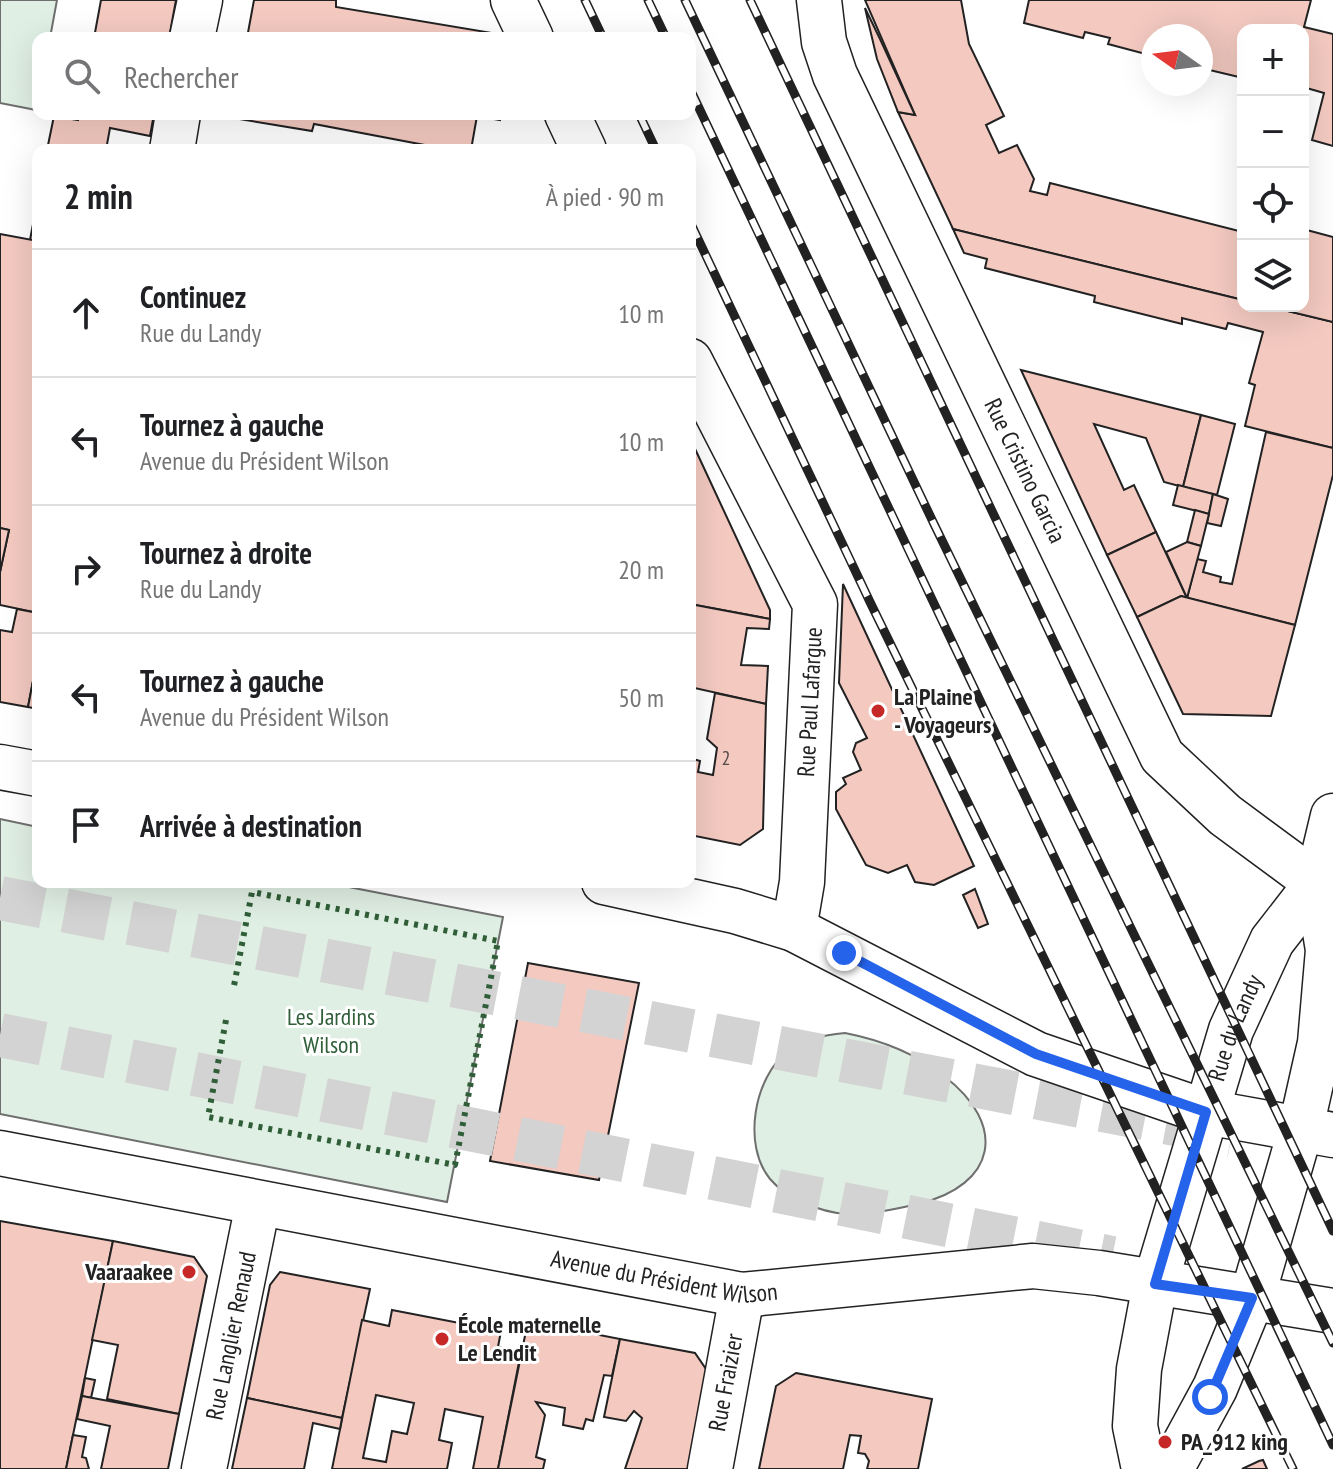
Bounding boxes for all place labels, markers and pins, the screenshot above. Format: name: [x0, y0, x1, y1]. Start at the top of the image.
place label: La Plaine - Voyageurs: [894, 681, 991, 740]
marker: La Plaine - Voyageurs: [869, 702, 887, 720]
place label: Vaaraakee: [84, 1256, 173, 1287]
marker: Vaaraakee: [180, 1263, 198, 1281]
place label: École maternelle Le Lendit: [458, 1309, 601, 1368]
marker: École maternelle Le Lendit: [433, 1330, 451, 1348]
place label: PA_912 king: [1181, 1426, 1288, 1457]
marker: PA_912 king: [1156, 1433, 1174, 1451]

